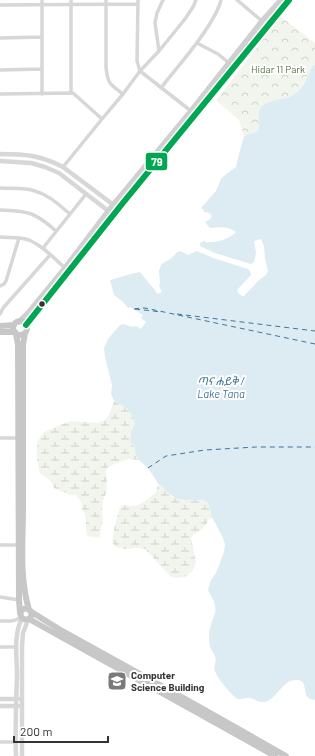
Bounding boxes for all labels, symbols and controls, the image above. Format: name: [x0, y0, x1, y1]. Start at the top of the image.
park label: Hidar 11 Park: [251, 63, 305, 75]
line badge: 79: [145, 152, 168, 171]
text: 79: [151, 155, 163, 168]
unlabelled marker: [37, 299, 47, 309]
water label: ጣና ሐይቅ / Lake Tana: [197, 374, 245, 400]
place label: Computer Science Building: [131, 669, 205, 693]
school or university icon: Computer Science Building: [106, 670, 128, 692]
scale bar: [14, 718, 108, 744]
text: 200 m: [20, 724, 52, 738]

